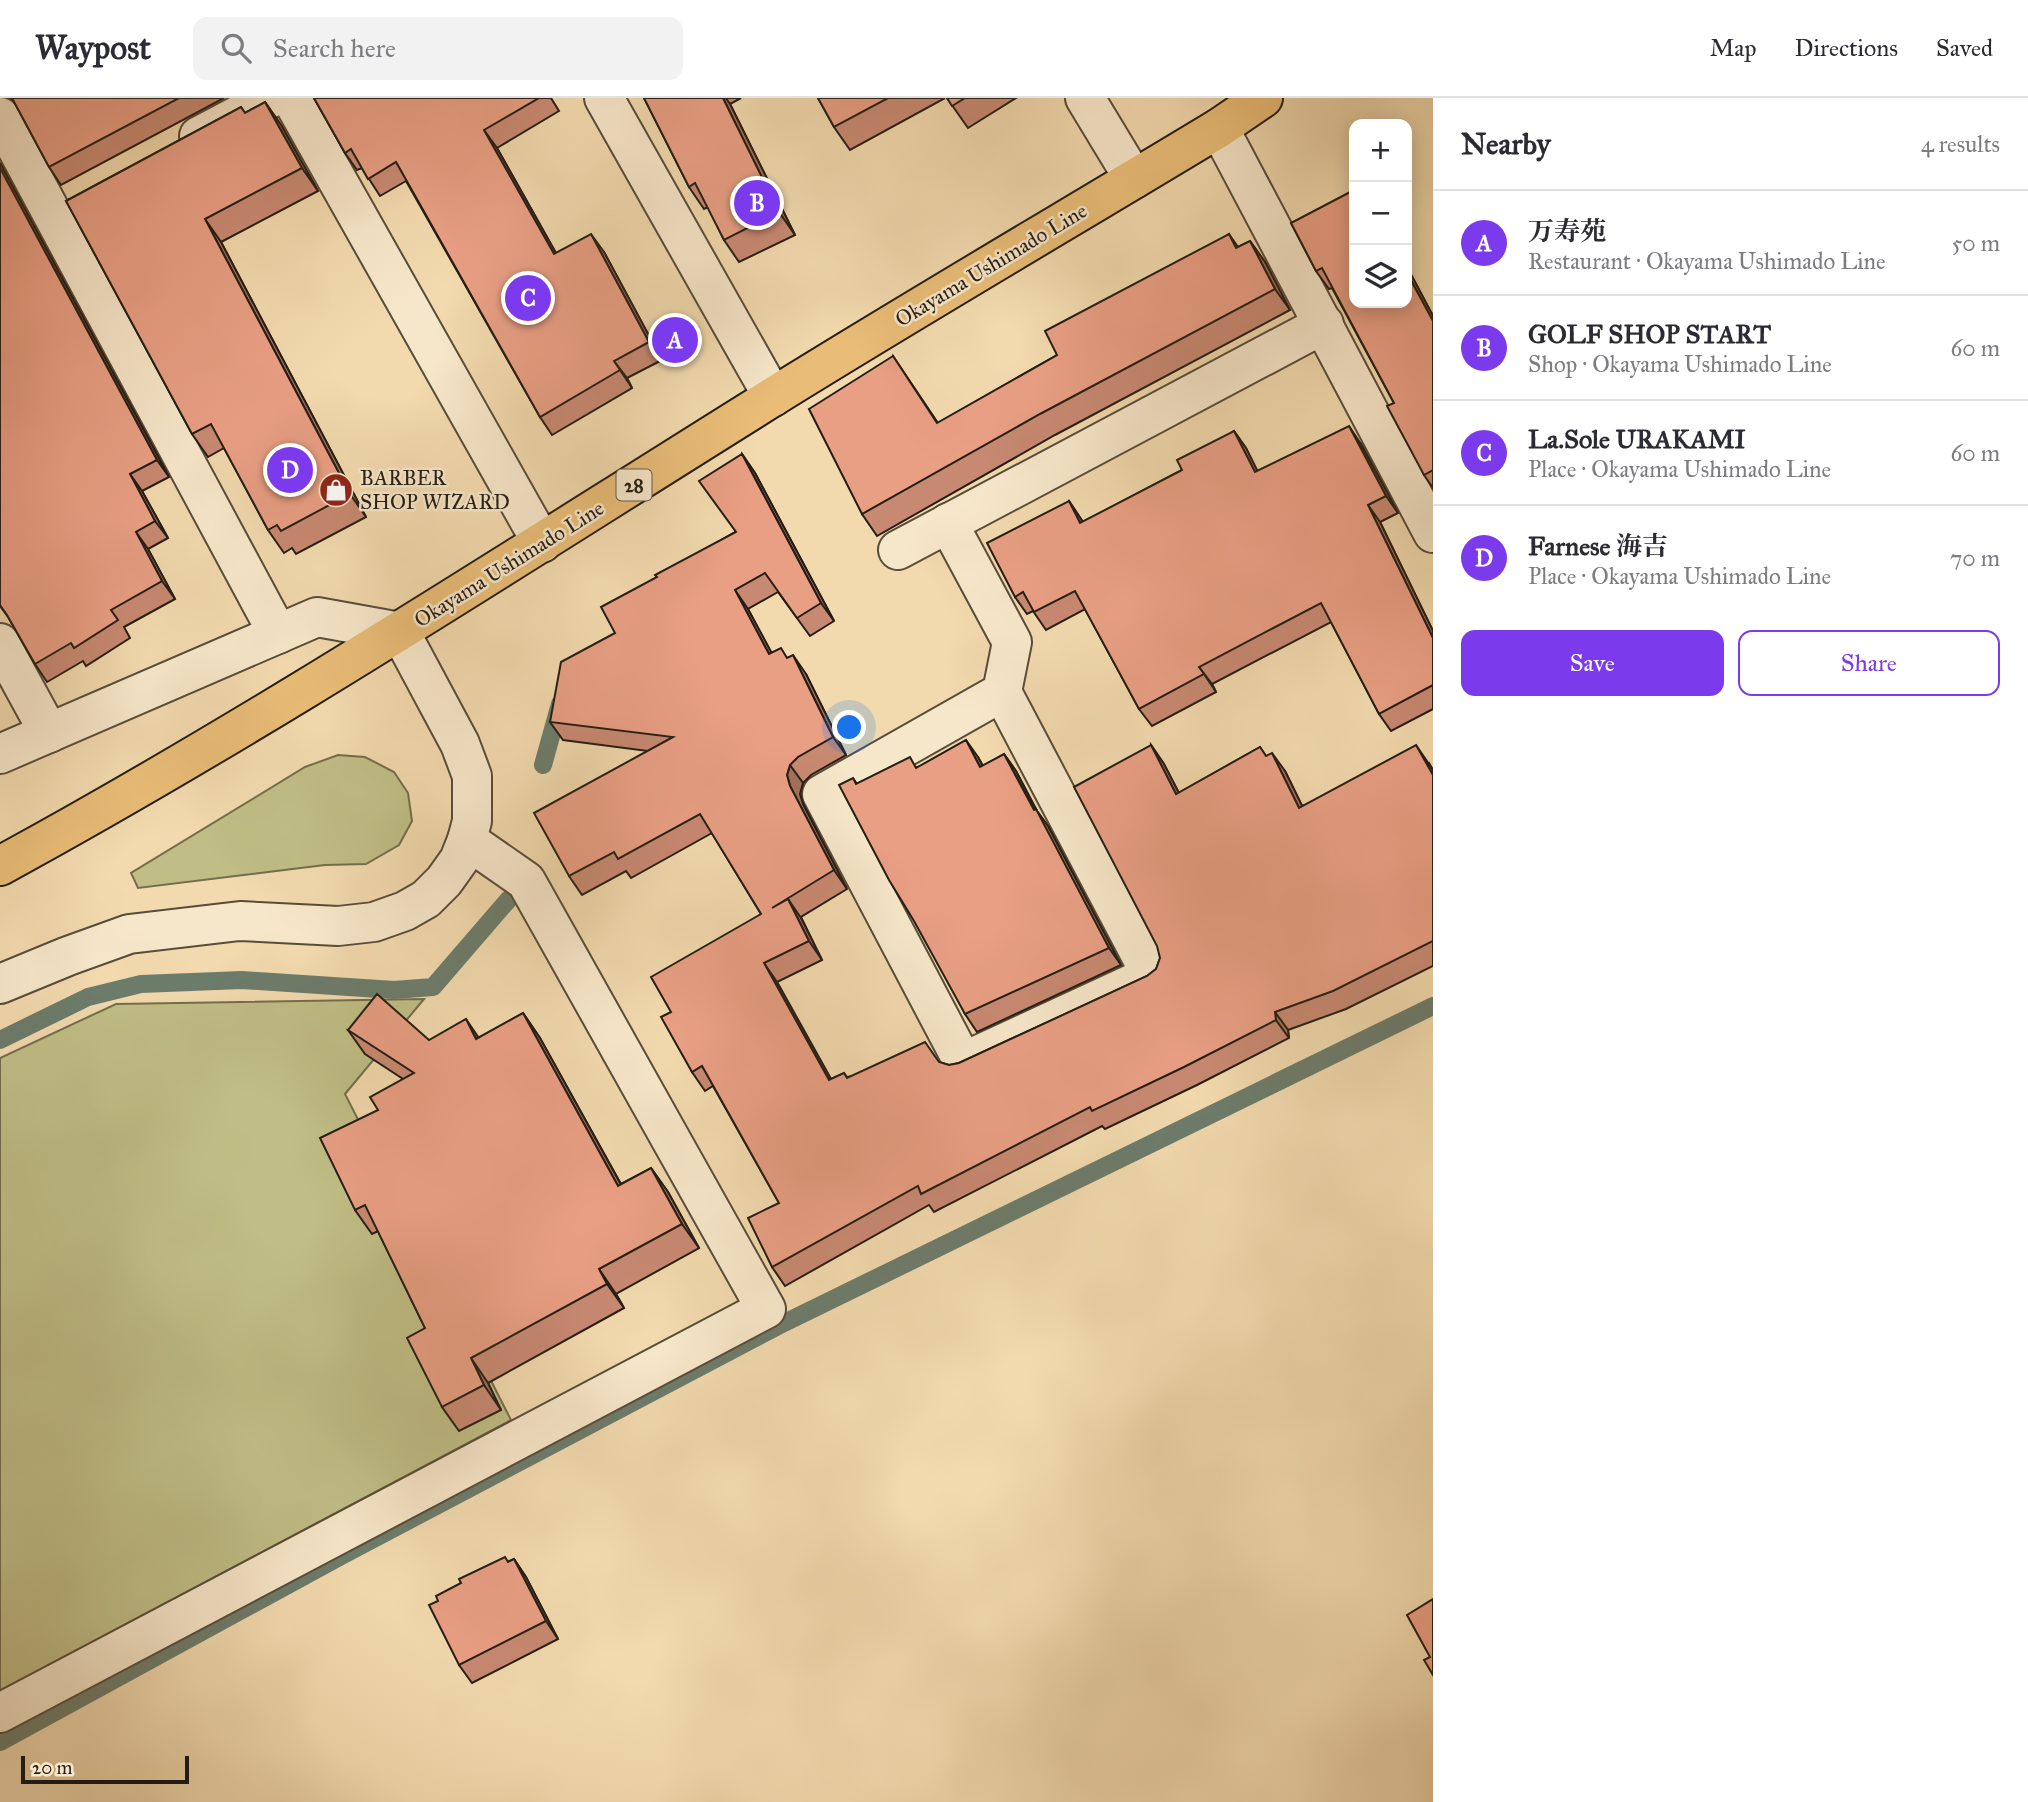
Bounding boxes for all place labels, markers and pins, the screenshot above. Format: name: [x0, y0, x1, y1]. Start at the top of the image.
pin: B: [734, 177, 780, 229]
pin: C: [505, 272, 551, 324]
pin: A: [652, 314, 698, 366]
pin: D: [267, 444, 313, 496]
place label: BARBER SHOP WIZARD: [360, 465, 510, 515]
shop icon: BARBER SHOP WIZARD: [317, 471, 355, 509]

